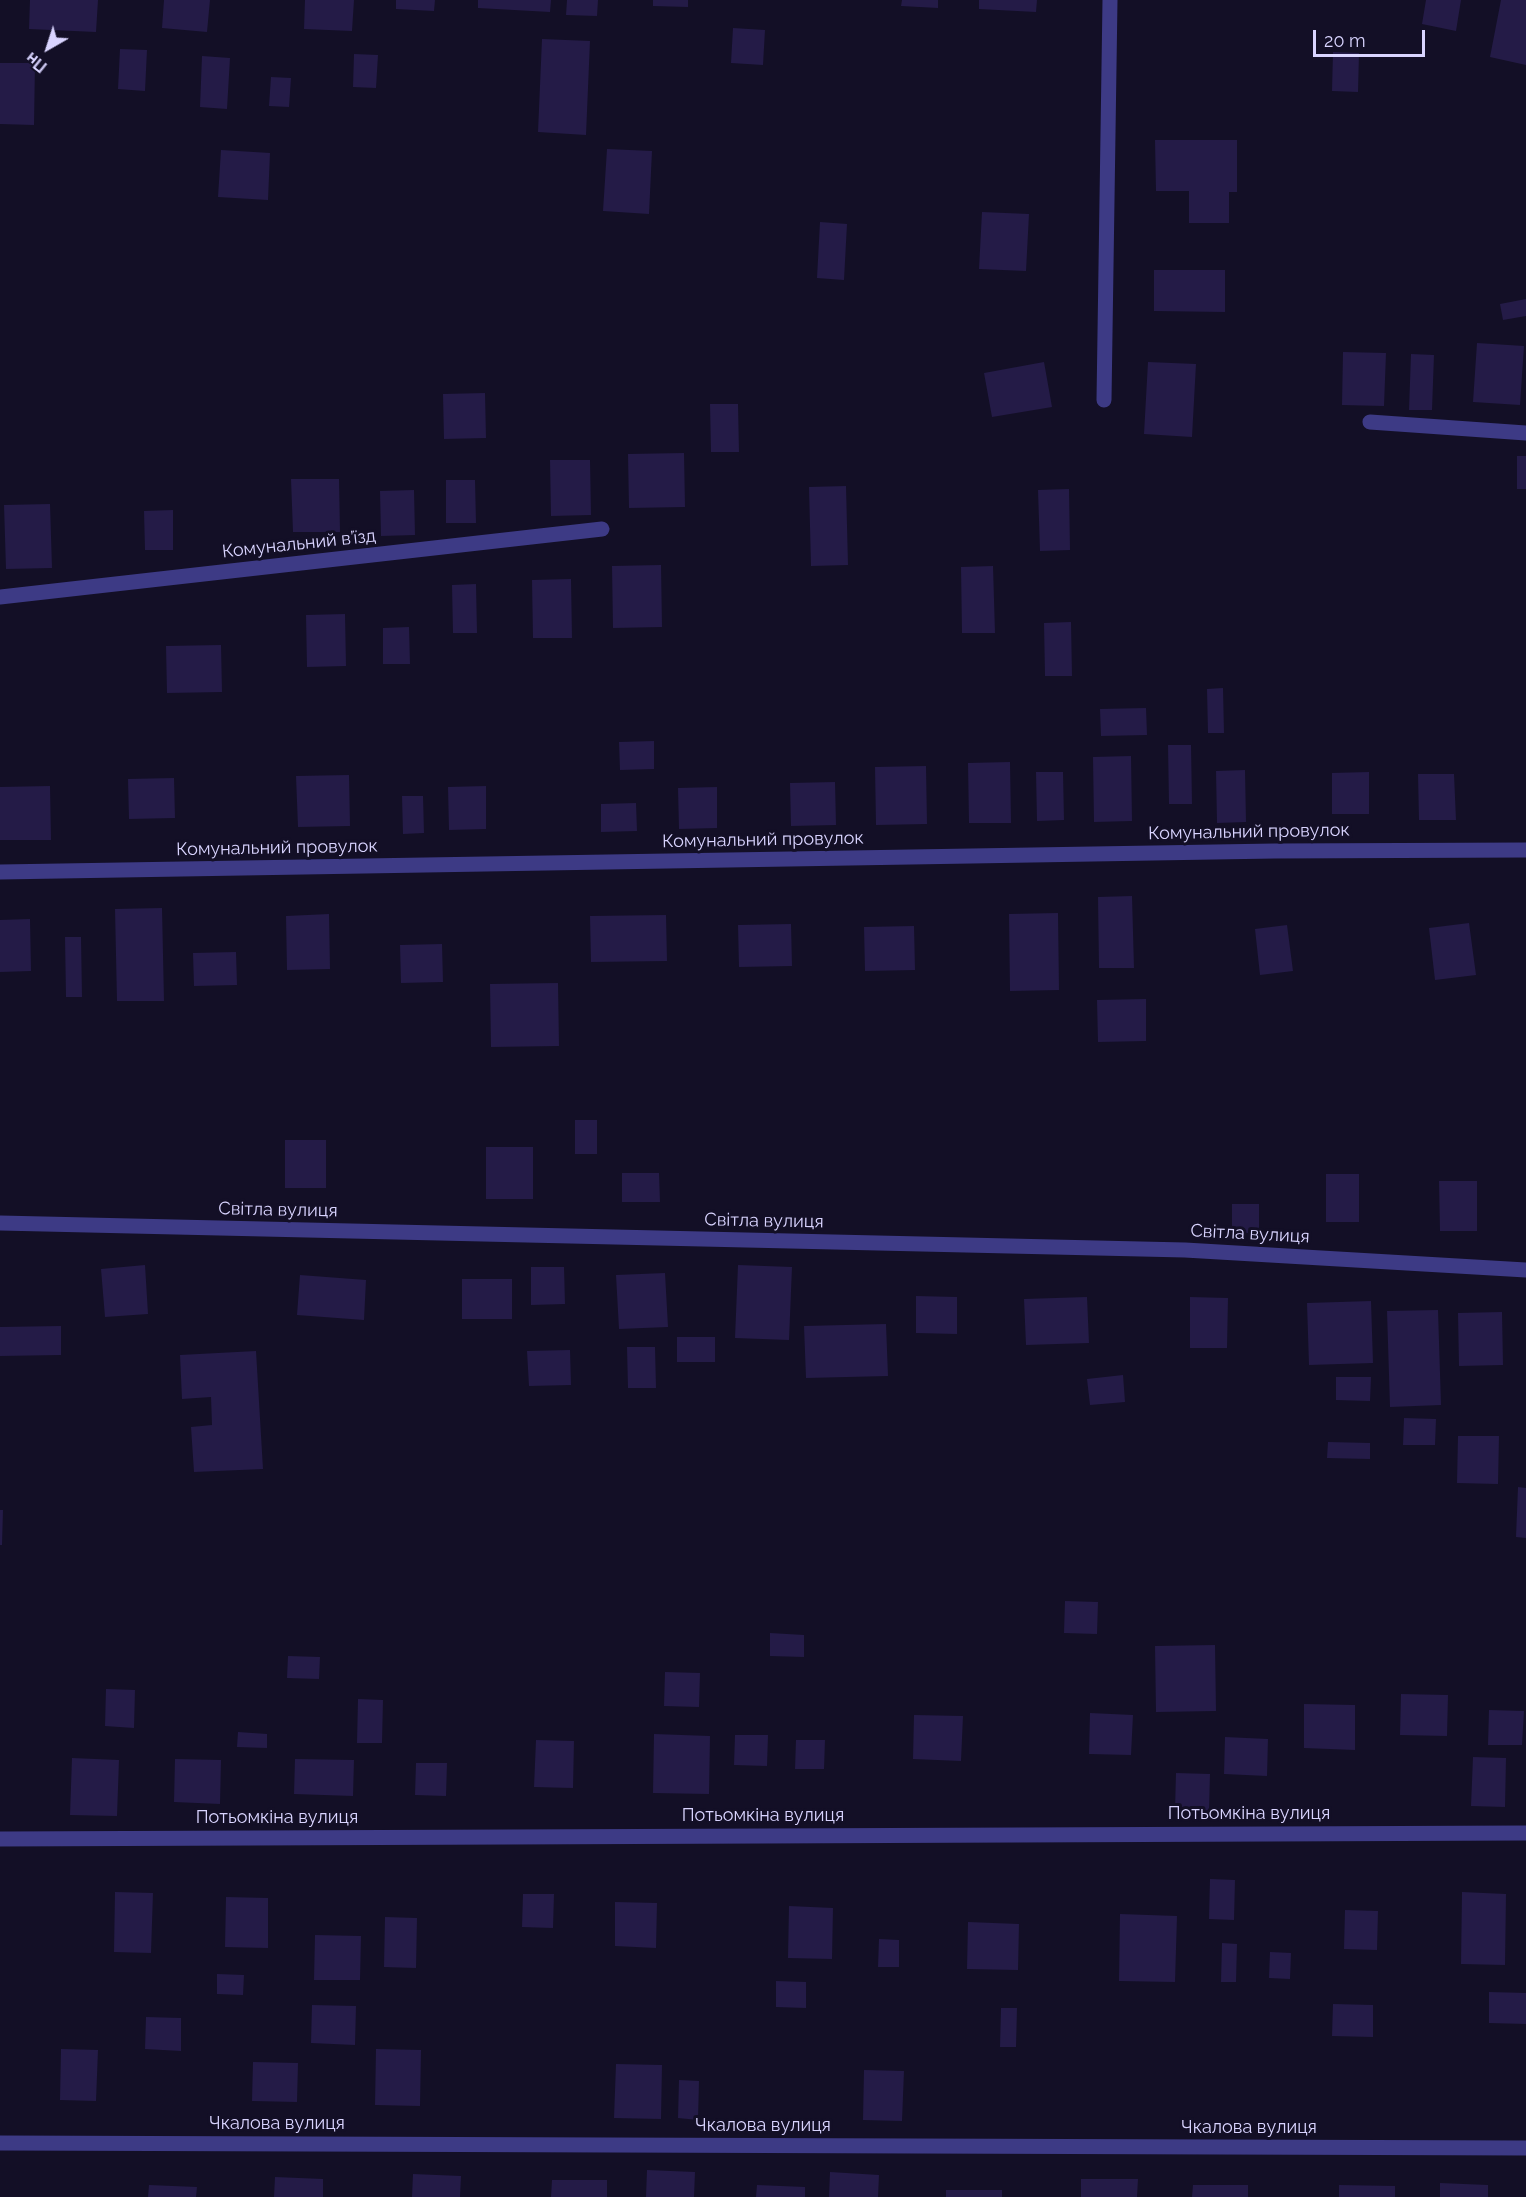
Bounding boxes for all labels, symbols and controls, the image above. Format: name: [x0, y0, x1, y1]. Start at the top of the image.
north arrow: [18, 18, 78, 78]
scale bar: [1316, 18, 1428, 56]
text: 20 m: [1324, 30, 1366, 51]
text: Пн: [22, 48, 51, 76]
street label: Комунальний в’їзд: [221, 525, 377, 563]
street label: Комунальний провулок: [1148, 819, 1350, 845]
street label: Комунальний провулок: [662, 827, 864, 853]
street label: Комунальний провулок: [176, 835, 378, 861]
street label: Світла вулиця: [218, 1198, 338, 1222]
street label: Світла вулиця: [704, 1209, 824, 1233]
street label: Світла вулиця: [1190, 1220, 1310, 1248]
street label: Потьомкіна вулиця: [1168, 1803, 1330, 1825]
street label: Потьомкіна вулиця: [682, 1805, 844, 1827]
street label: Потьомкіна вулиця: [196, 1807, 358, 1829]
street label: Чкалова вулиця: [209, 2113, 345, 2135]
street label: Чкалова вулиця: [695, 2115, 831, 2137]
street label: Чкалова вулиця: [1181, 2117, 1317, 2139]

